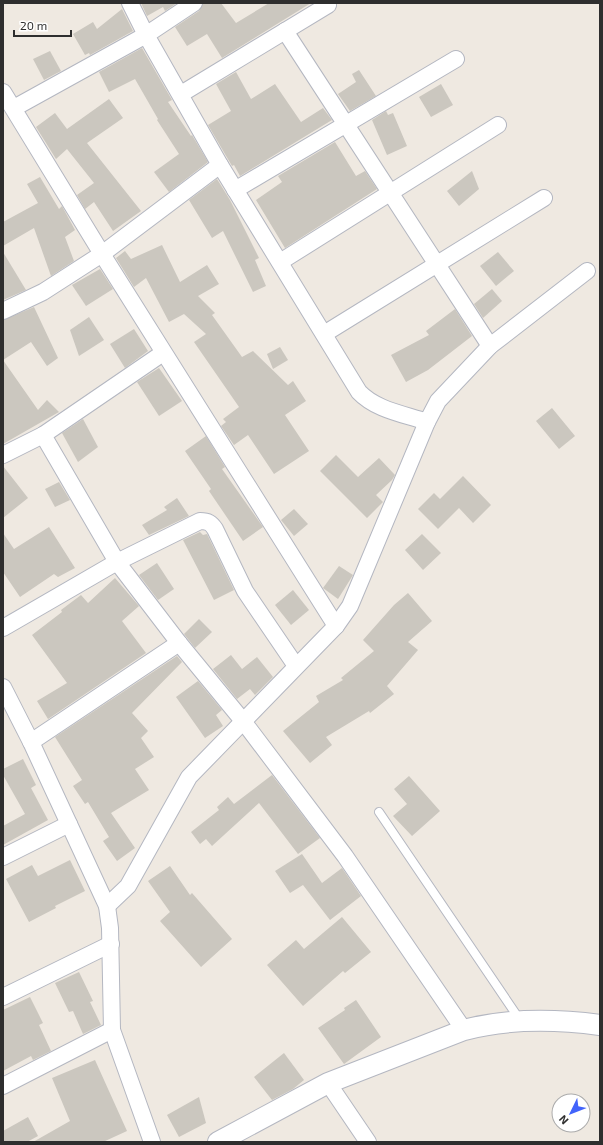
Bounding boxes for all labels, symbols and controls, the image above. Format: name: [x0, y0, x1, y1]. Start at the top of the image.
scale bar: [14, 12, 71, 38]
text: 20 m: [20, 18, 47, 32]
north arrow: [551, 1093, 591, 1133]
text: N: [556, 1113, 571, 1128]

